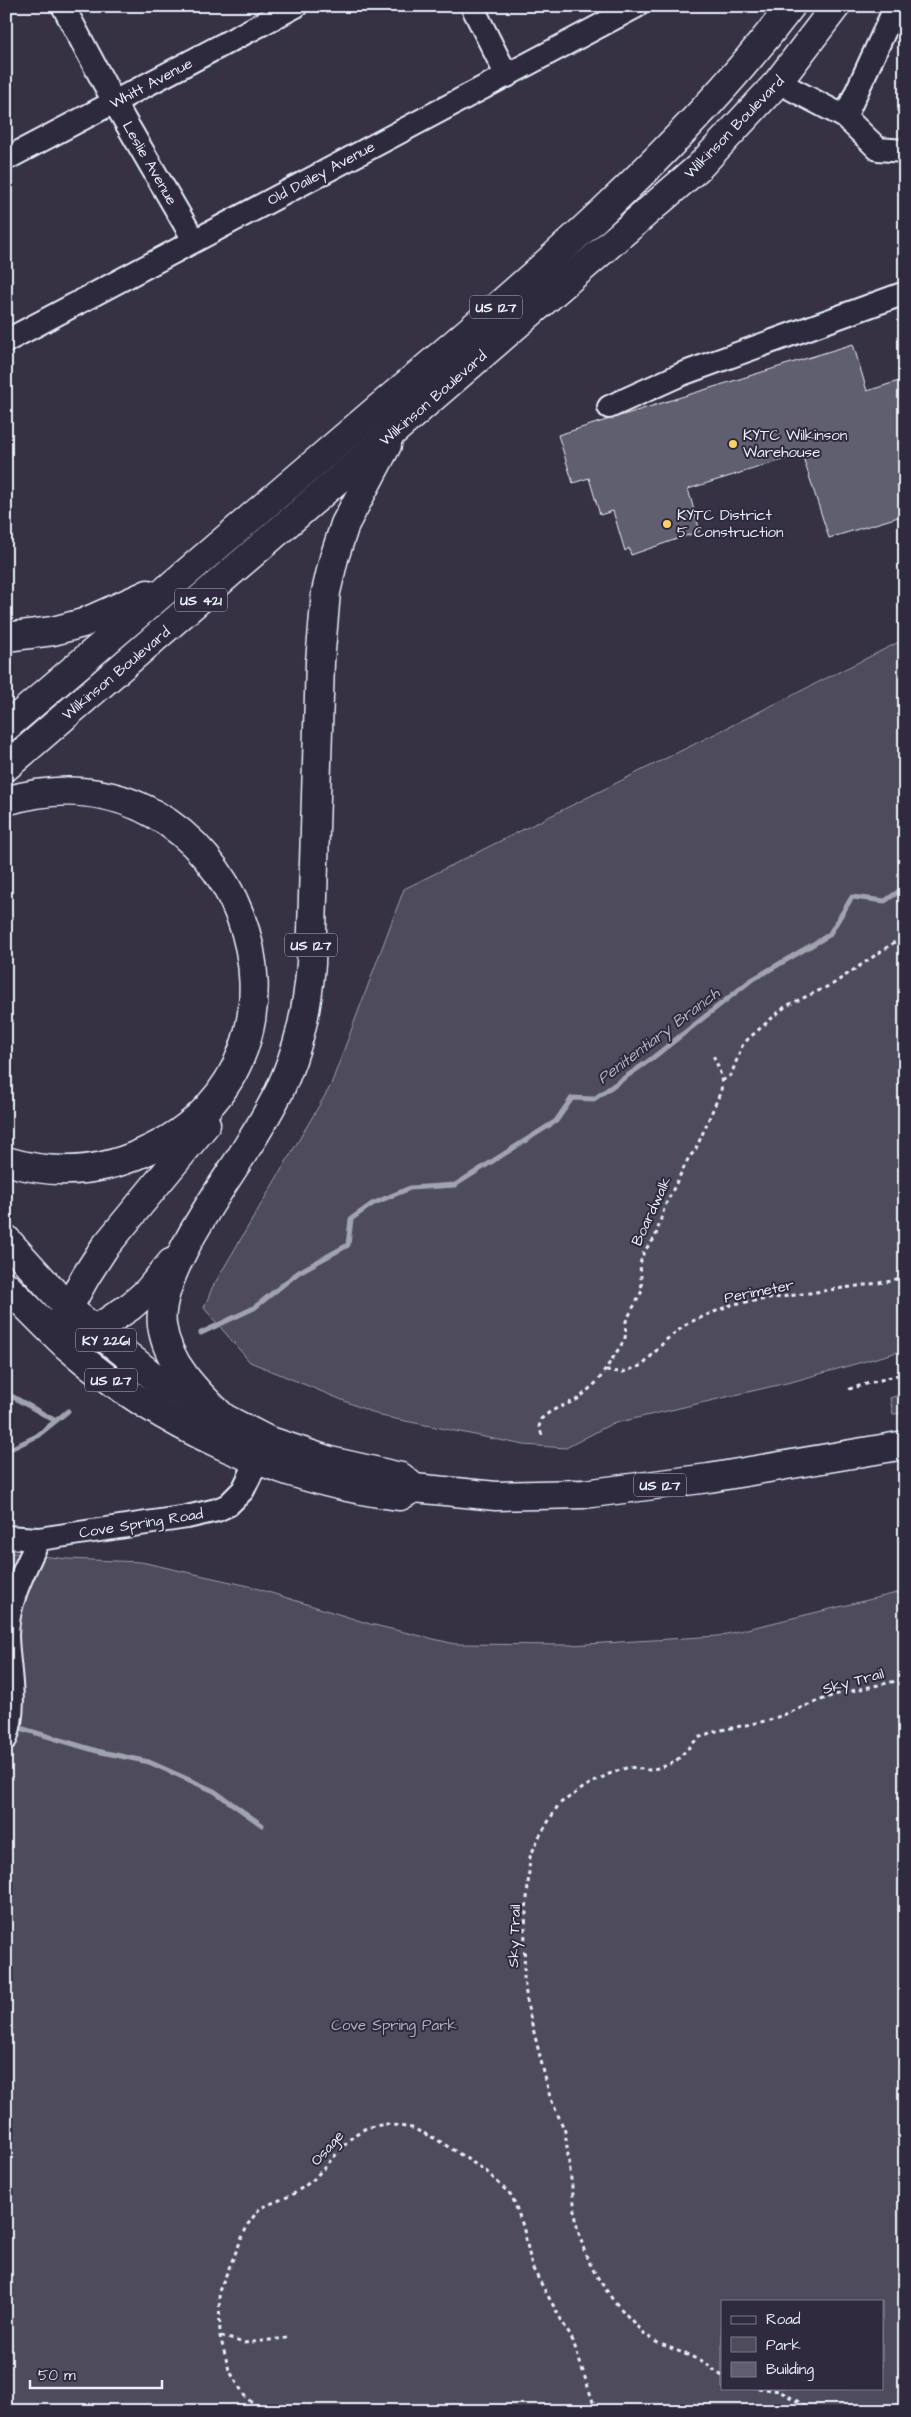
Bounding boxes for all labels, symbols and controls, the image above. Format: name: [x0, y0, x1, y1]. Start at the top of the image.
street label: Whitt Avenue: [106, 53, 196, 114]
street label: Wilkinson Boulevard: [680, 71, 789, 183]
street label: Leslie Avenue: [117, 118, 182, 209]
street label: Old Dailey Avenue: [264, 136, 379, 212]
road number: US 127: [470, 296, 522, 318]
street label: Wilkinson Boulevard: [375, 346, 492, 451]
place label: KYTC Wilkinson Warehouse: [743, 425, 848, 463]
marker: KYTC Wilkinson Warehouse: [727, 438, 739, 450]
place label: KYTC District 5 Construction: [677, 505, 784, 543]
marker: KYTC District 5 Construction: [661, 518, 673, 530]
road number: US 421: [175, 588, 227, 612]
street label: Wilkinson Boulevard: [58, 622, 175, 725]
road number: US 127: [285, 934, 337, 956]
water label: Penitentiary Branch: [593, 982, 726, 1090]
street label: Boardwalk: [626, 1173, 677, 1249]
street label: Perimeter: [722, 1274, 796, 1309]
road number: KY 2261: [76, 1328, 136, 1352]
road number: US 127: [85, 1368, 137, 1392]
road number: US 127: [634, 1474, 686, 1496]
street label: Cove Spring Road: [78, 1503, 205, 1545]
street label: Sky Trail: [820, 1663, 887, 1701]
street label: Sky Trail: [503, 1904, 527, 1968]
park label: Cove Spring Park: [331, 2015, 457, 2037]
street label: Osage: [306, 2126, 350, 2171]
legend: [721, 2300, 884, 2390]
text: Road: [766, 2309, 801, 2330]
text: Park: [766, 2335, 801, 2356]
scale bar: [30, 2357, 162, 2389]
text: Building: [766, 2359, 814, 2381]
text: 50 m: [38, 2365, 76, 2386]

